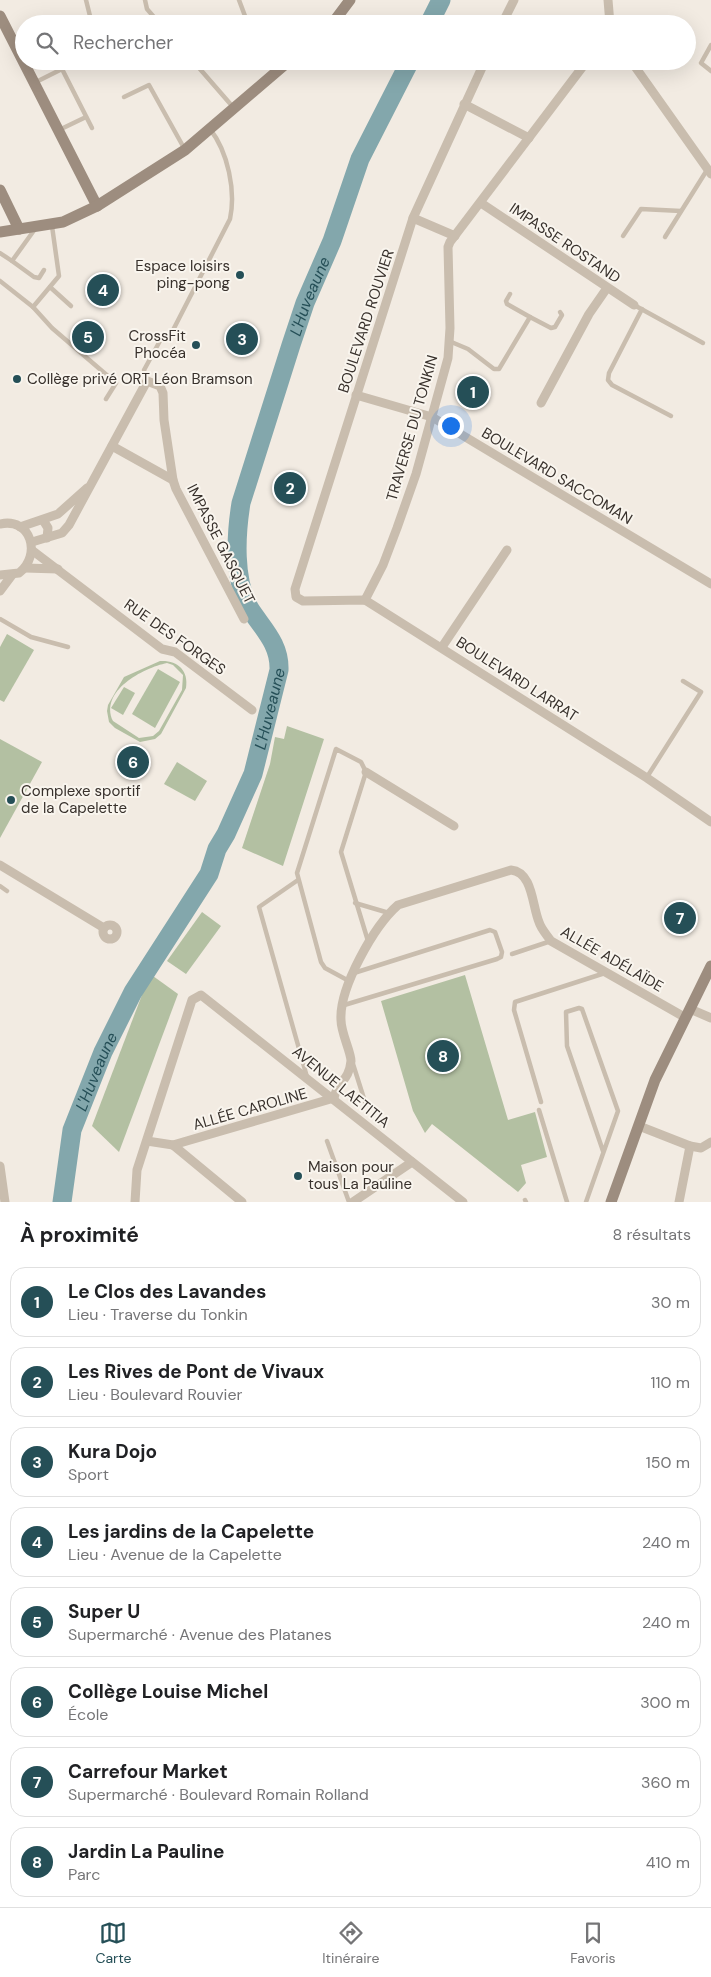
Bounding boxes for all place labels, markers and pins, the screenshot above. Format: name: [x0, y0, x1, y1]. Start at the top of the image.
place label: Espace loisirs ping-pong: [135, 256, 230, 293]
marker: Espace loisirs ping-pong: [234, 269, 246, 281]
pin: 4: [87, 271, 119, 309]
pin: 5: [72, 318, 104, 356]
pin: 3: [226, 320, 258, 358]
place label: CrossFit Phocéa: [129, 326, 186, 363]
marker: CrossFit Phocéa: [190, 339, 202, 351]
place label: Collège privé ORT Léon Bramson: [27, 369, 253, 389]
marker: Collège privé ORT Léon Bramson: [11, 373, 23, 385]
pin: 1: [457, 373, 489, 411]
pin: 2: [274, 469, 306, 507]
pin: 6: [117, 743, 149, 781]
place label: Complexe sportif de la Capelette: [21, 781, 141, 818]
marker: Complexe sportif de la Capelette: [5, 794, 17, 806]
pin: 7: [664, 899, 696, 937]
pin: 8: [427, 1037, 459, 1075]
place label: Maison pour tous La Pauline: [308, 1157, 412, 1194]
marker: Maison pour tous La Pauline: [292, 1170, 304, 1182]

